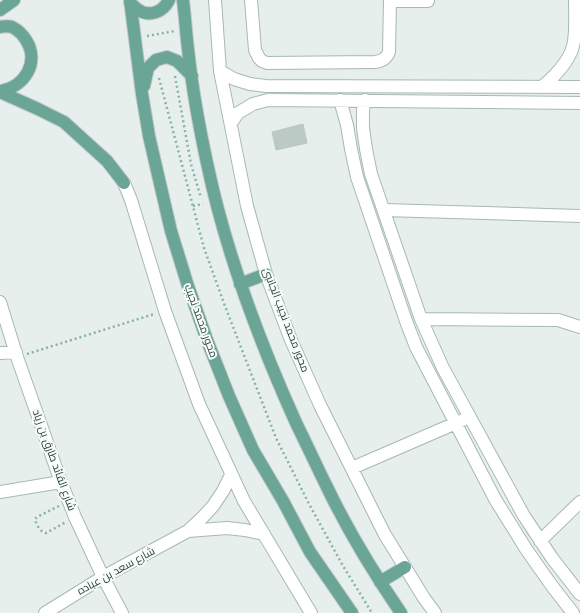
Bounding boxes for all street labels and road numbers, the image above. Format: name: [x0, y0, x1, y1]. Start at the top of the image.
street label: محور محمد نجيب الجانبى: [260, 266, 312, 374]
street label: محور محمد نجيب: [182, 283, 220, 359]
street label: شارع القائد طارق بن زياد: [29, 408, 78, 513]
street label: شارع سعد بن عباده: [75, 544, 158, 599]

